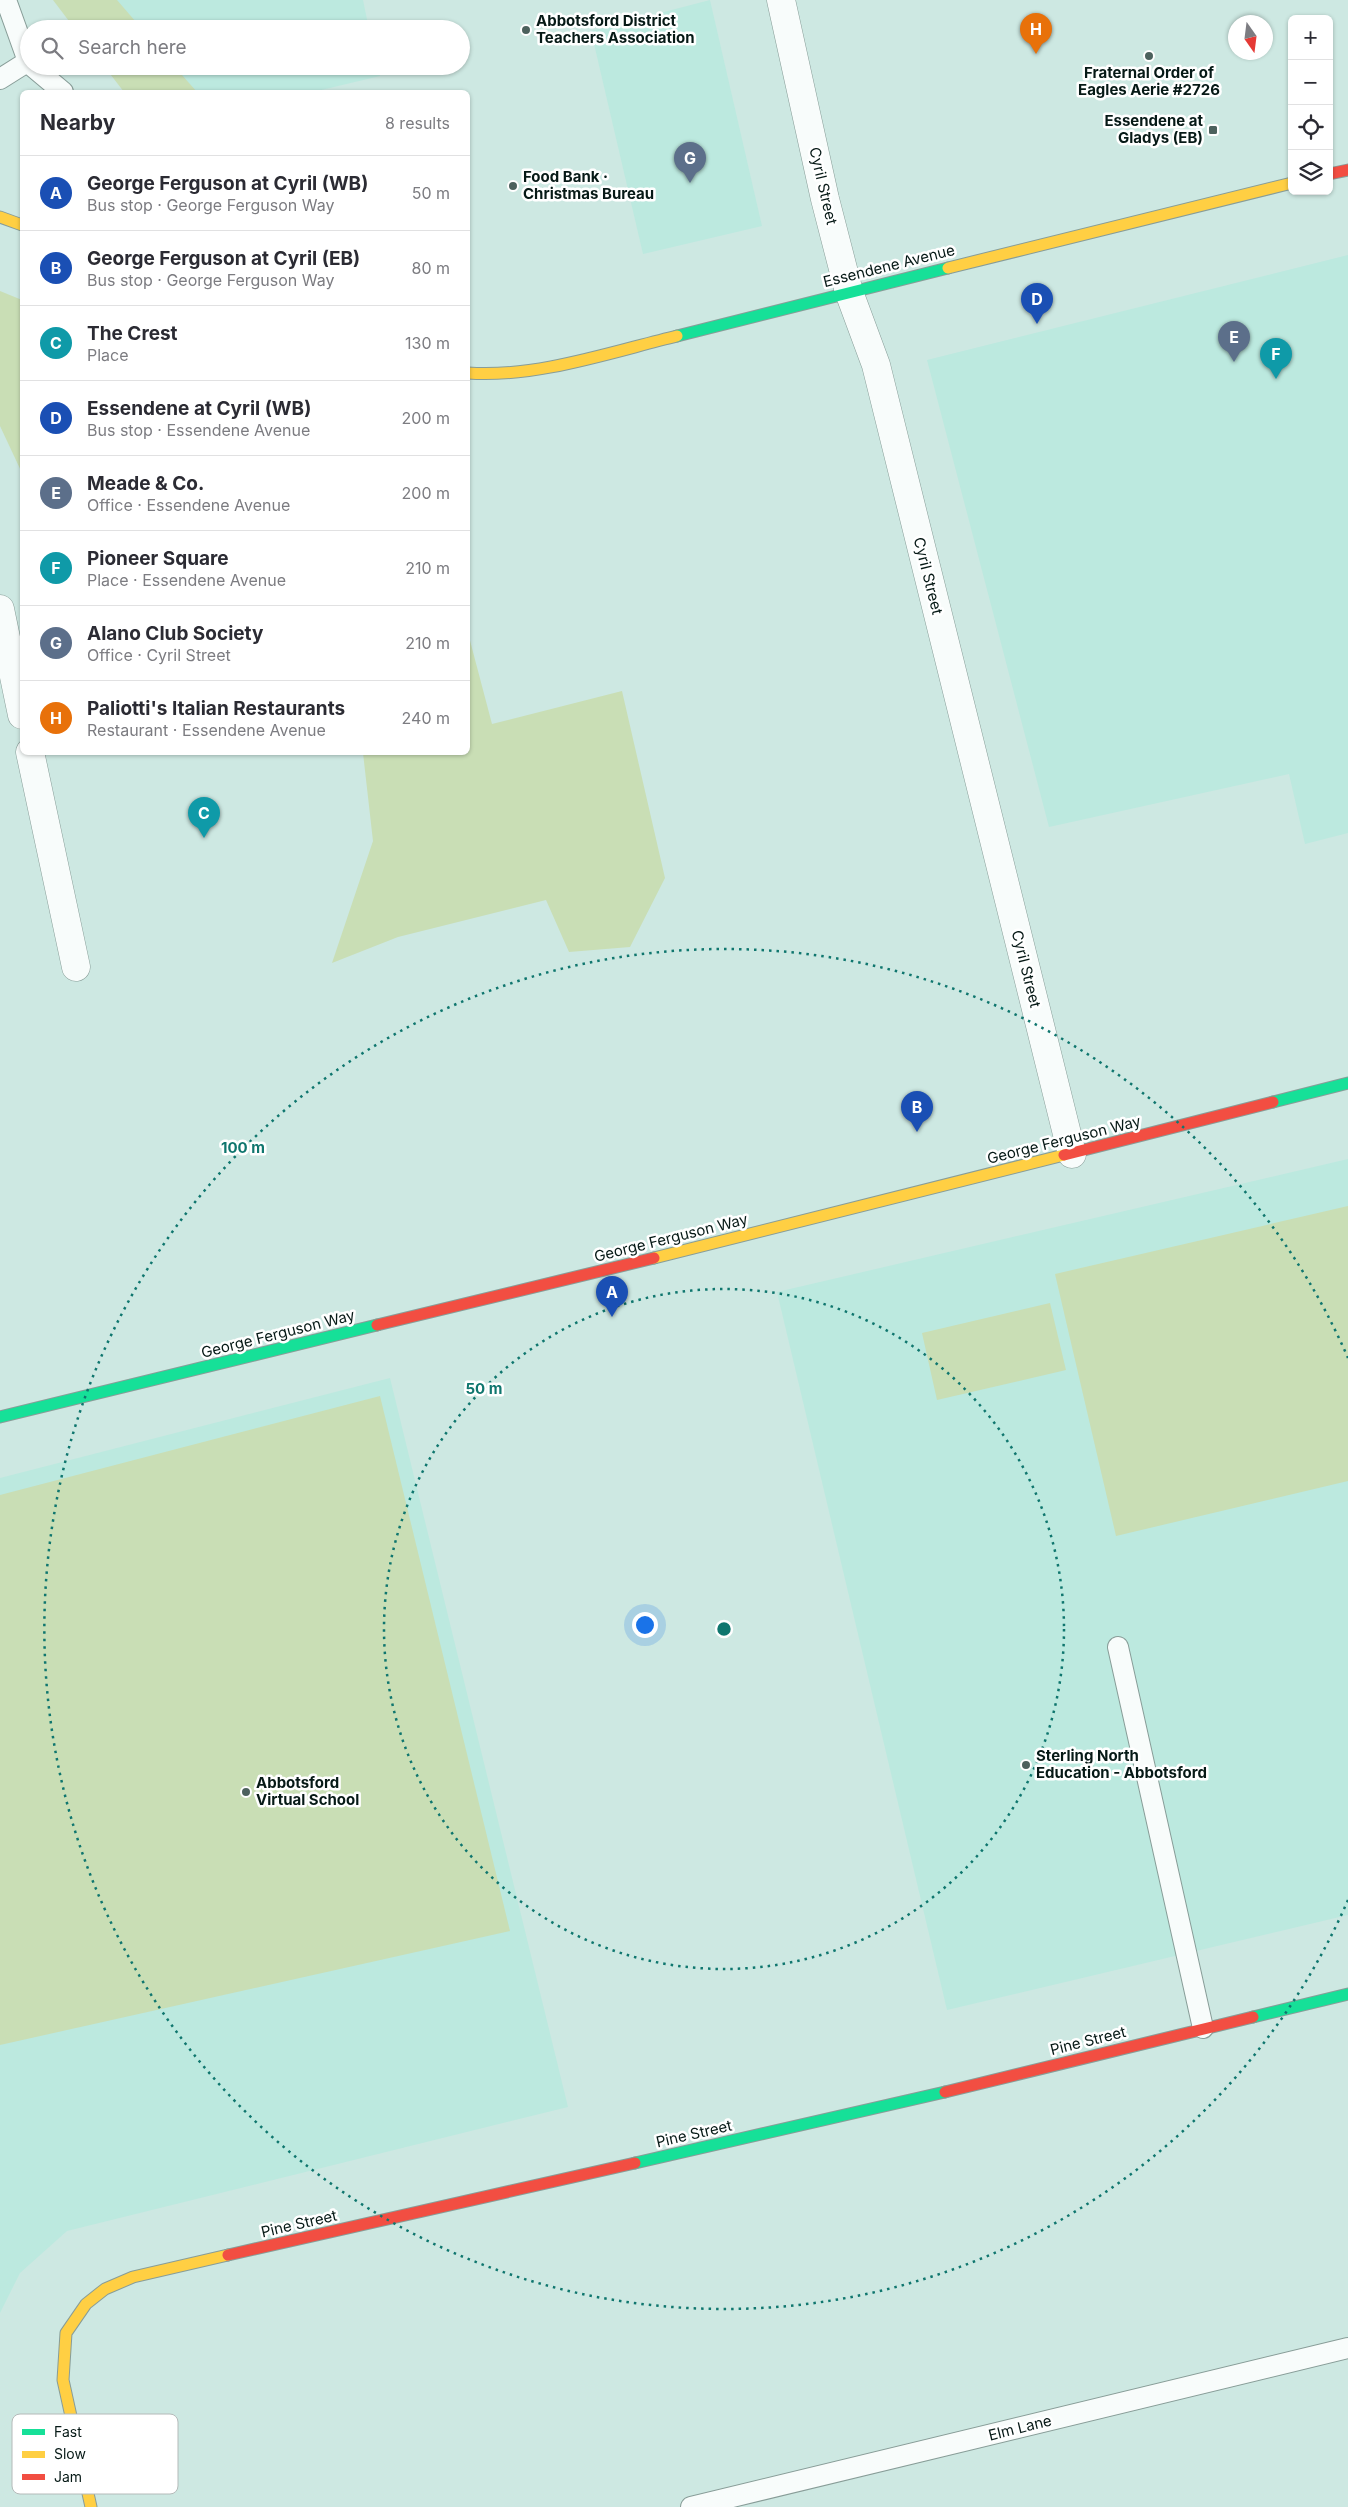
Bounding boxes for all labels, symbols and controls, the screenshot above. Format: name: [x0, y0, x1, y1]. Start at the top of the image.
place label: Abbotsford District Teachers Association: [536, 11, 695, 47]
pin: H: [1020, 13, 1052, 54]
north arrow: [1228, 15, 1273, 60]
map controls: [1288, 15, 1333, 195]
button: +: [1288, 15, 1333, 60]
search box: [20, 20, 470, 75]
marker: Abbotsford District Teachers Association: [520, 24, 532, 36]
icon: search: [38, 34, 66, 62]
text: Search here: [78, 36, 187, 59]
marker: Fraternal Order of Eagles Aerie #2726: [1143, 50, 1155, 62]
button: −: [1288, 60, 1333, 105]
place label: Fraternal Order of Eagles Aerie #2726: [1078, 63, 1220, 99]
button: locate: [1288, 105, 1333, 150]
text: Nearby: [40, 110, 115, 135]
place label: Essendene at Gladys (EB): [1104, 111, 1204, 147]
text: 8 results: [385, 113, 450, 133]
marker: Essendene at Gladys (EB): [1207, 124, 1219, 136]
pin: G: [674, 142, 706, 183]
street label: Cyril Street: [805, 145, 842, 227]
button: layers: [1288, 150, 1333, 195]
place label: Food Bank · Christmas Bureau: [523, 167, 654, 203]
text: George Ferguson at Cyril (WB): [87, 172, 368, 195]
marker: Food Bank · Christmas Bureau: [507, 180, 519, 192]
text: A: [50, 183, 62, 203]
text: 50 m: [412, 183, 450, 203]
text: Bus stop · George Ferguson Way: [87, 195, 335, 215]
street label: Essendene Avenue: [821, 240, 957, 291]
text: George Ferguson at Cyril (EB): [87, 247, 360, 270]
text: B: [51, 258, 61, 278]
text: 80 m: [411, 258, 450, 278]
text: Bus stop · George Ferguson Way: [87, 270, 335, 290]
pin: D: [1021, 283, 1053, 324]
pin: E: [1218, 321, 1250, 362]
text: The Crest: [87, 322, 178, 345]
text: C: [50, 333, 62, 353]
text: 130 m: [405, 333, 450, 353]
pin: F: [1260, 338, 1292, 379]
text: Place: [87, 345, 129, 365]
text: Essendene at Cyril (WB): [87, 397, 311, 420]
text: D: [50, 408, 62, 428]
text: 200 m: [402, 408, 450, 428]
text: Bus stop · Essendene Avenue: [87, 420, 310, 440]
text: Meade & Co.: [87, 472, 204, 495]
text: E: [51, 483, 61, 503]
text: 200 m: [402, 483, 450, 503]
text: Office · Essendene Avenue: [87, 495, 290, 515]
street label: Cyril Street: [910, 535, 947, 617]
text: Pioneer Square: [87, 547, 229, 570]
text: F: [51, 558, 61, 578]
text: 210 m: [405, 558, 450, 578]
text: Place · Essendene Avenue: [87, 570, 286, 590]
text: Alano Club Society: [87, 622, 263, 645]
text: G: [50, 633, 62, 653]
text: 210 m: [405, 633, 450, 653]
text: Office · Cyril Street: [87, 645, 231, 665]
text: Paliotti's Italian Restaurants: [87, 697, 345, 720]
text: H: [50, 708, 62, 728]
text: 240 m: [402, 708, 450, 728]
text: Restaurant · Essendene Avenue: [87, 720, 326, 740]
pin: C: [188, 797, 220, 838]
street label: Cyril Street: [1008, 928, 1045, 1010]
pin: B: [901, 1091, 933, 1132]
street label: George Ferguson Way: [985, 1111, 1143, 1168]
text: 100 m: [221, 1138, 265, 1157]
street label: George Ferguson Way: [592, 1209, 750, 1266]
pin: A: [596, 1276, 628, 1317]
street label: George Ferguson Way: [199, 1305, 357, 1362]
text: 50 m: [466, 1379, 502, 1398]
your location: [632, 1612, 658, 1638]
centre of rings: [715, 1620, 733, 1638]
place label: Sterling North Education - Abbotsford: [1036, 1746, 1207, 1782]
marker: Sterling North Education - Abbotsford: [1020, 1759, 1032, 1771]
place label: Abbotsford Virtual School: [256, 1773, 359, 1809]
marker: Abbotsford Virtual School: [240, 1786, 252, 1798]
street label: Pine Street: [1048, 2022, 1128, 2059]
street label: Pine Street: [654, 2116, 734, 2151]
street label: Pine Street: [259, 2206, 339, 2241]
street label: Elm Lane: [986, 2410, 1053, 2445]
legend: [12, 2414, 178, 2494]
text: Fast: [54, 2423, 82, 2440]
text: Slow: [54, 2445, 86, 2462]
text: Jam: [54, 2468, 82, 2485]

